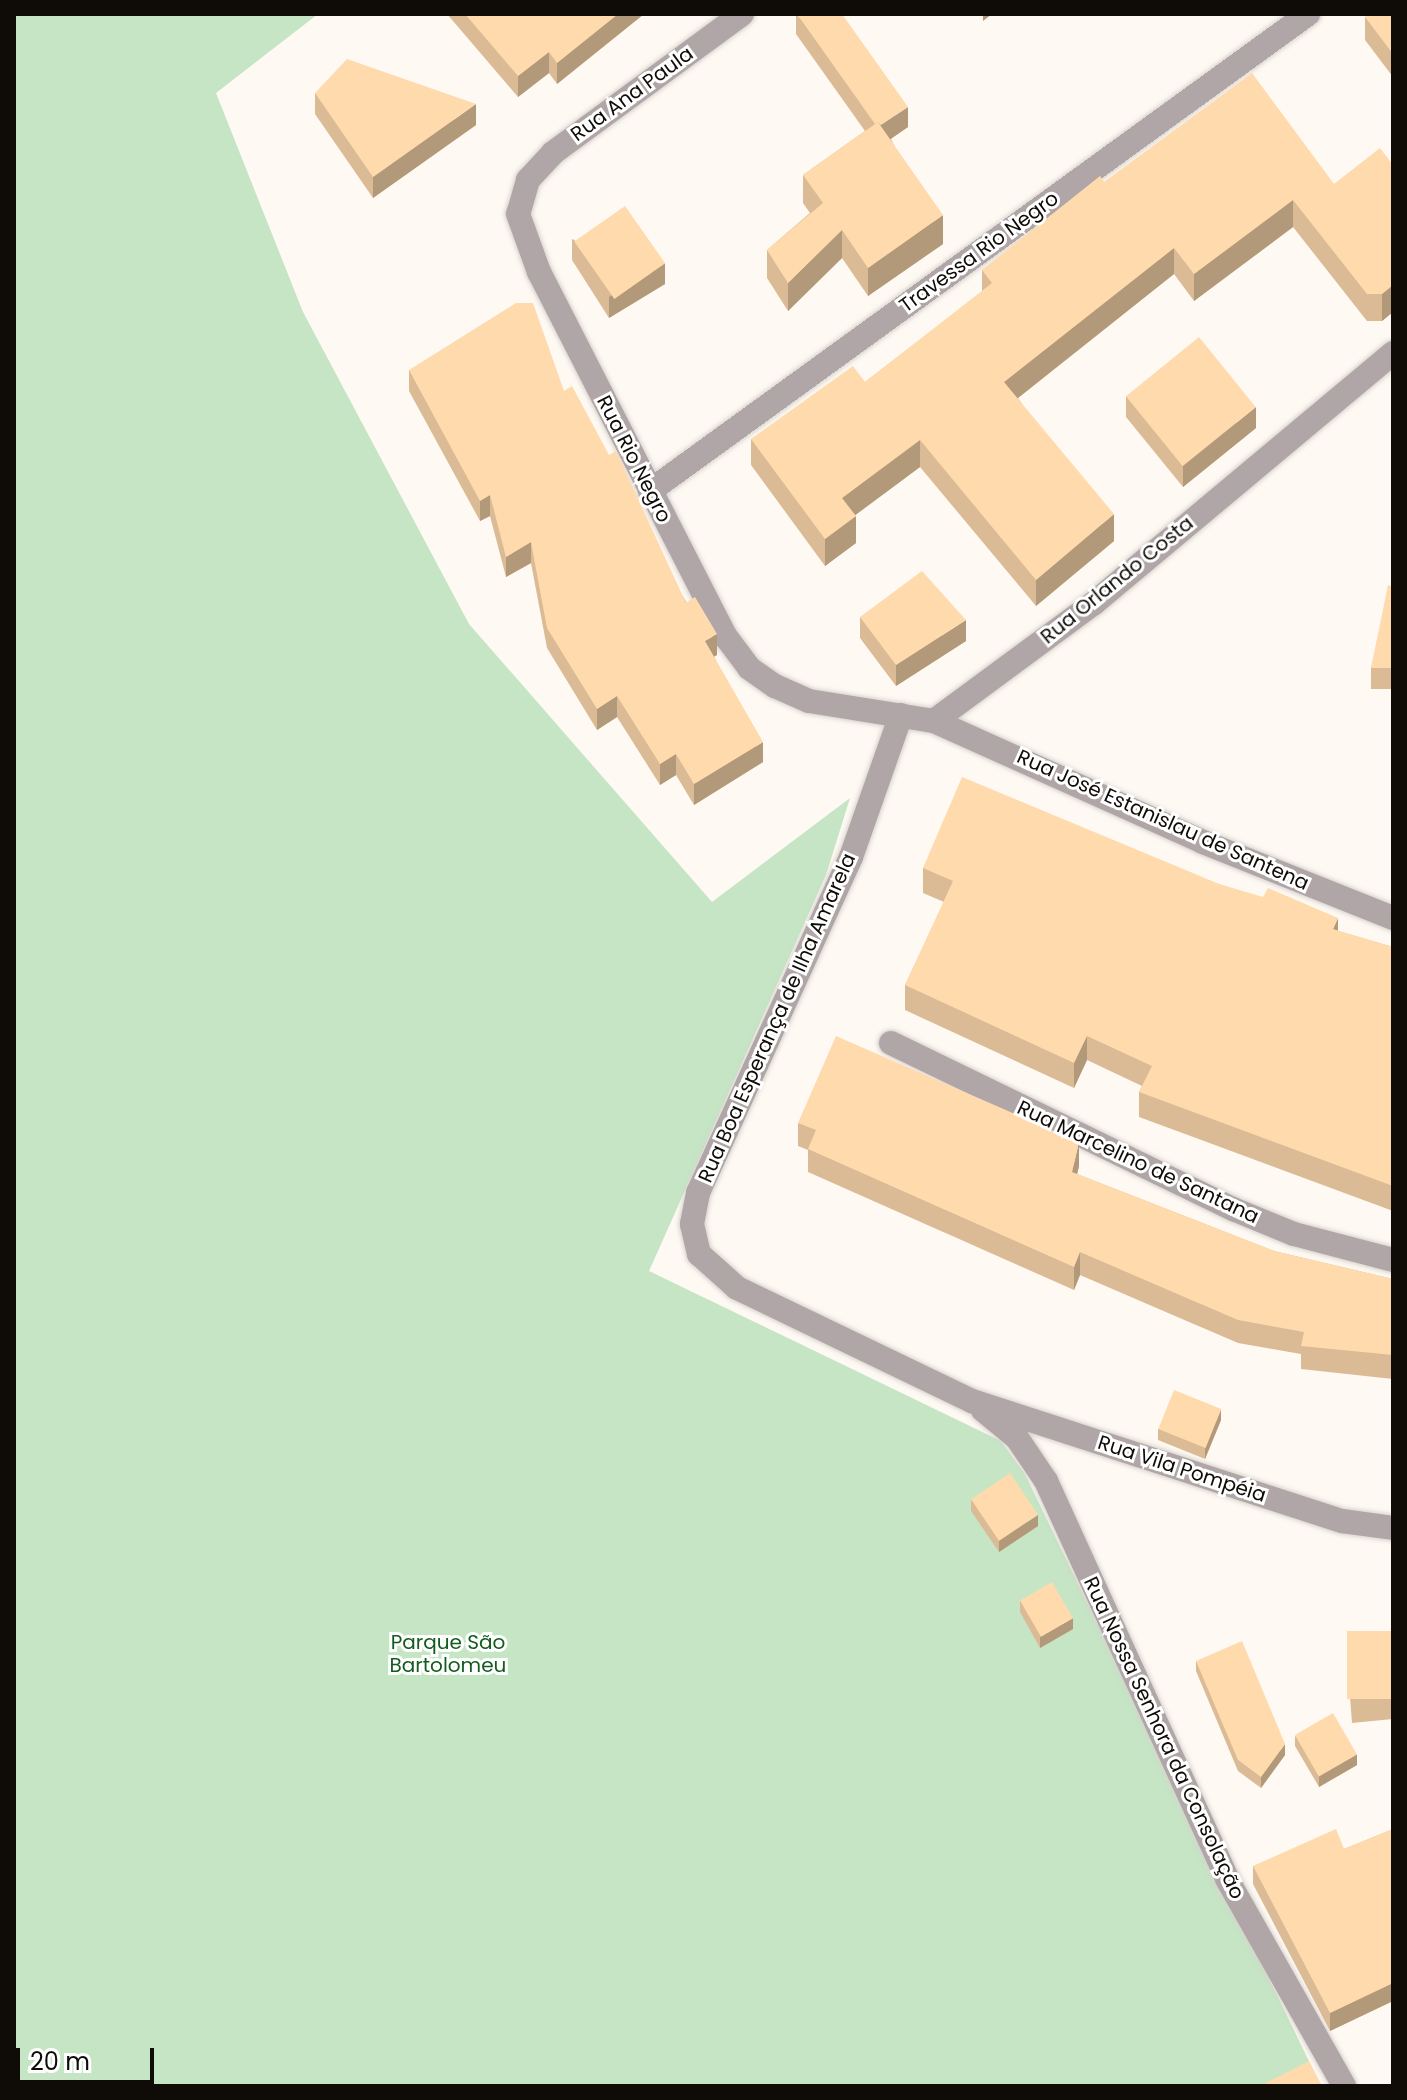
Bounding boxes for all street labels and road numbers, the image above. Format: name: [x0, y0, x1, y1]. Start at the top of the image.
street label: Rua Ana Paula: [566, 42, 698, 146]
street label: Travessa Rio Negro: [895, 186, 1063, 318]
street label: Rua Rio Negro: [592, 392, 676, 526]
street label: Rua Orlando Costa: [1036, 511, 1198, 649]
street label: Rua José Estanislau de Santena: [1013, 745, 1313, 895]
street label: Rua Boa Esperança de Ilha Amarela: [693, 850, 861, 1186]
street label: Rua Marcelino de Santana: [1013, 1095, 1263, 1229]
street label: Rua Vila Pompéia: [1095, 1430, 1269, 1508]
street label: Rua Nossa Senhora da Consolação: [1079, 1573, 1249, 1903]

